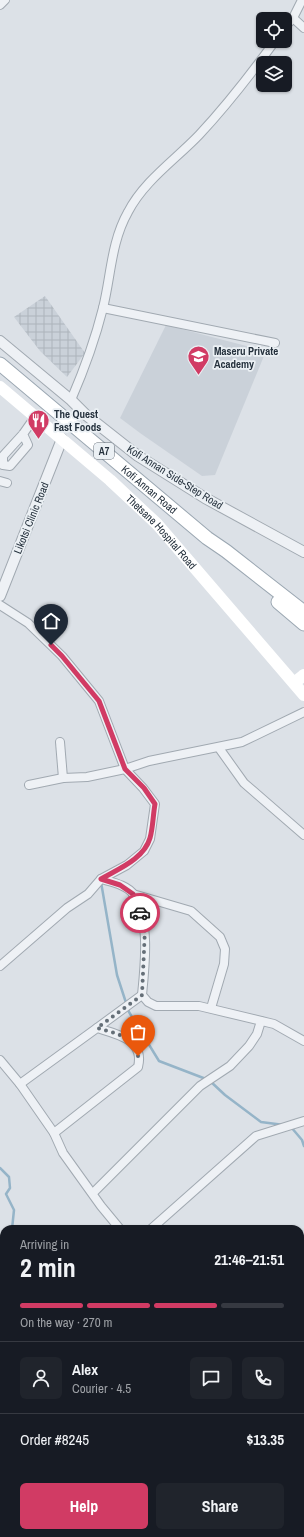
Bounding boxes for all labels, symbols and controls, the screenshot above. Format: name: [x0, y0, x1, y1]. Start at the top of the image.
map controls: [256, 12, 292, 92]
button: locate: [256, 12, 292, 48]
button: layers: [256, 56, 292, 92]
school or university icon: Maseru Private Academy: [185, 344, 211, 377]
place label: Maseru Private Academy: [214, 344, 278, 371]
restaurant icon: The Quest Fast Foods: [25, 407, 51, 440]
place label: The Quest Fast Foods: [54, 407, 101, 434]
street label: Kofi Annan Side-Step Road: [124, 442, 226, 512]
road number: A7: [94, 443, 114, 459]
street label: Kofi Annan Road: [119, 462, 180, 517]
street label: Likotsi Clinic Road: [10, 480, 52, 556]
street label: Thetsane Hospital Road: [123, 491, 200, 572]
pin: [34, 604, 68, 645]
icon: home: [40, 610, 62, 632]
courier: [120, 893, 160, 933]
icon: car: [129, 902, 151, 924]
pin: [121, 1015, 155, 1056]
icon: bag: [127, 1021, 149, 1043]
text: Arriving in: [20, 1236, 69, 1253]
text: 21:46–21:51: [214, 1249, 284, 1270]
text: 2 min: [20, 1250, 76, 1285]
text: On the way · 270 m: [20, 1314, 112, 1331]
button: person: [20, 1357, 62, 1399]
button: chat: [190, 1357, 232, 1399]
button: phone: [242, 1357, 284, 1399]
text: Alex: [72, 1359, 98, 1380]
text: Courier · 4.5: [72, 1380, 131, 1397]
text: Order #8245: [20, 1429, 89, 1450]
text: $13.35: [246, 1429, 284, 1450]
button: Help: [20, 1483, 148, 1529]
button: Share: [156, 1483, 284, 1529]

